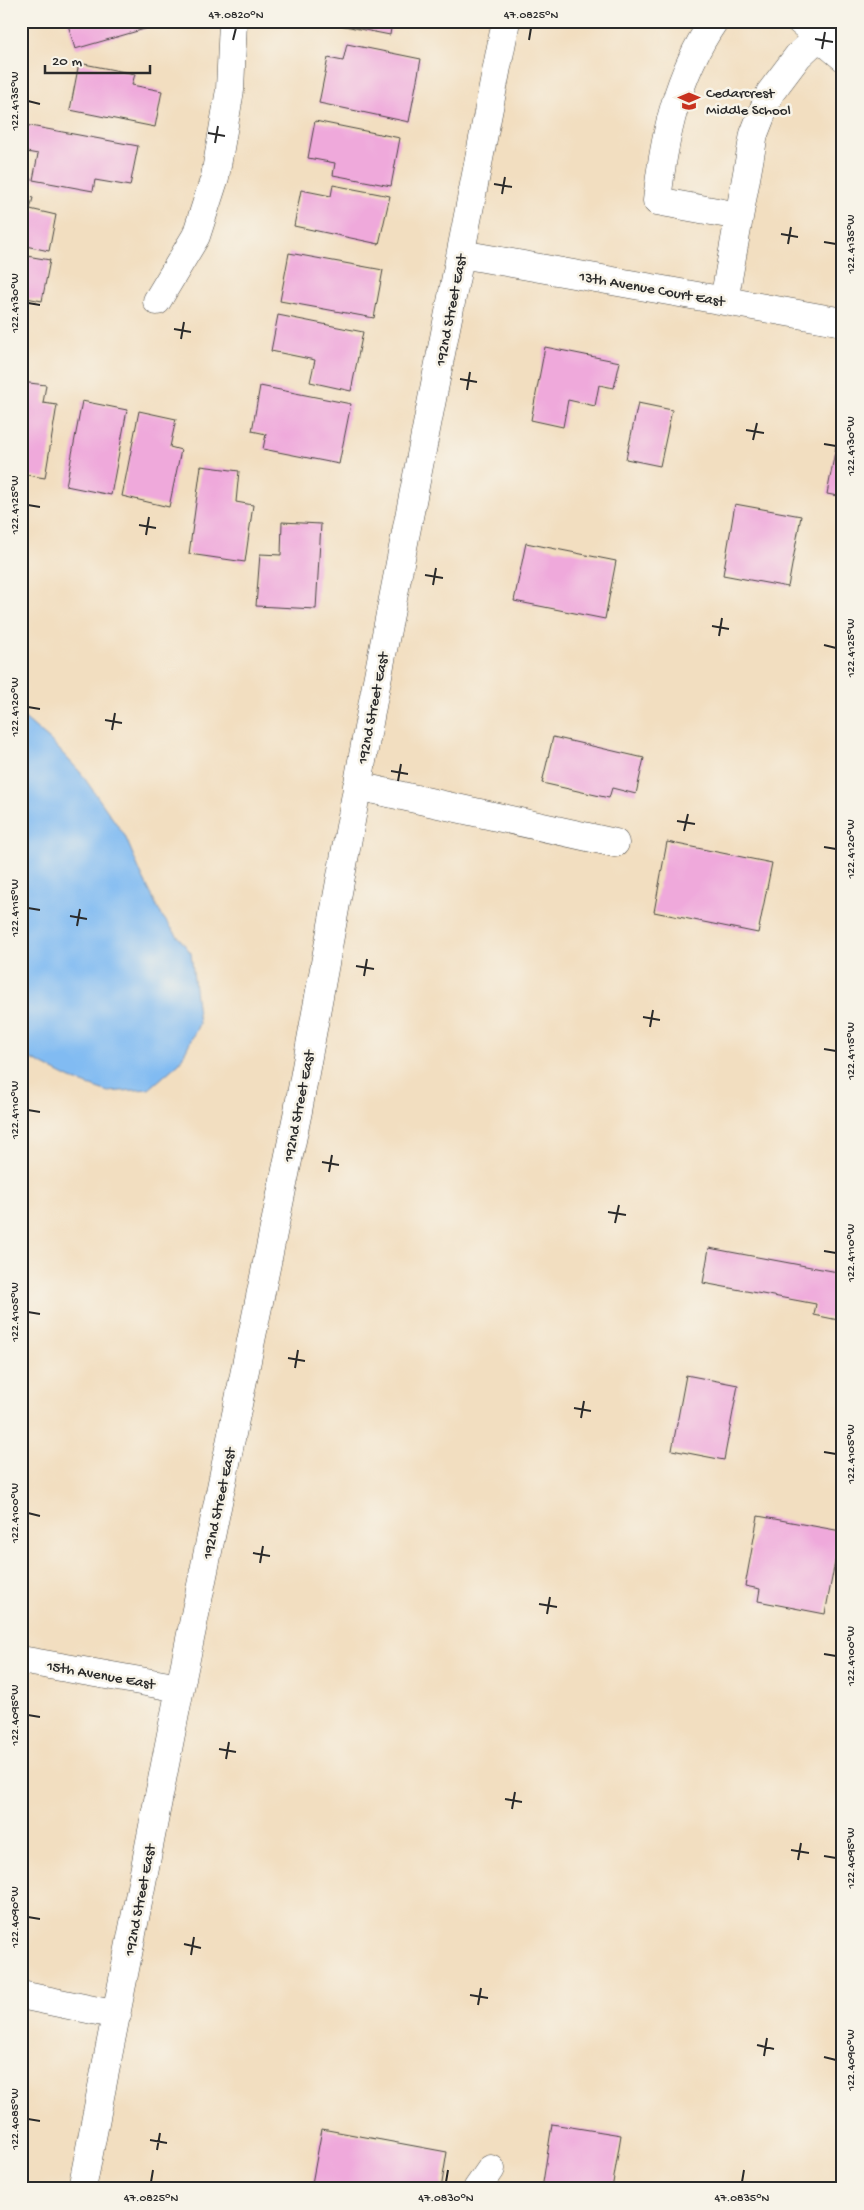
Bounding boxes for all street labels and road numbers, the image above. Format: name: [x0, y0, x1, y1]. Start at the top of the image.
street label: 192nd Street East: [432, 251, 472, 369]
street label: 13th Avenue Court East: [576, 268, 728, 312]
street label: 192nd Street East: [354, 649, 394, 767]
street label: 192nd Street East: [280, 1047, 320, 1165]
street label: 192nd Street East: [199, 1444, 241, 1562]
street label: 15th Avenue East: [44, 1657, 158, 1695]
street label: 192nd Street East: [121, 1841, 161, 1959]

